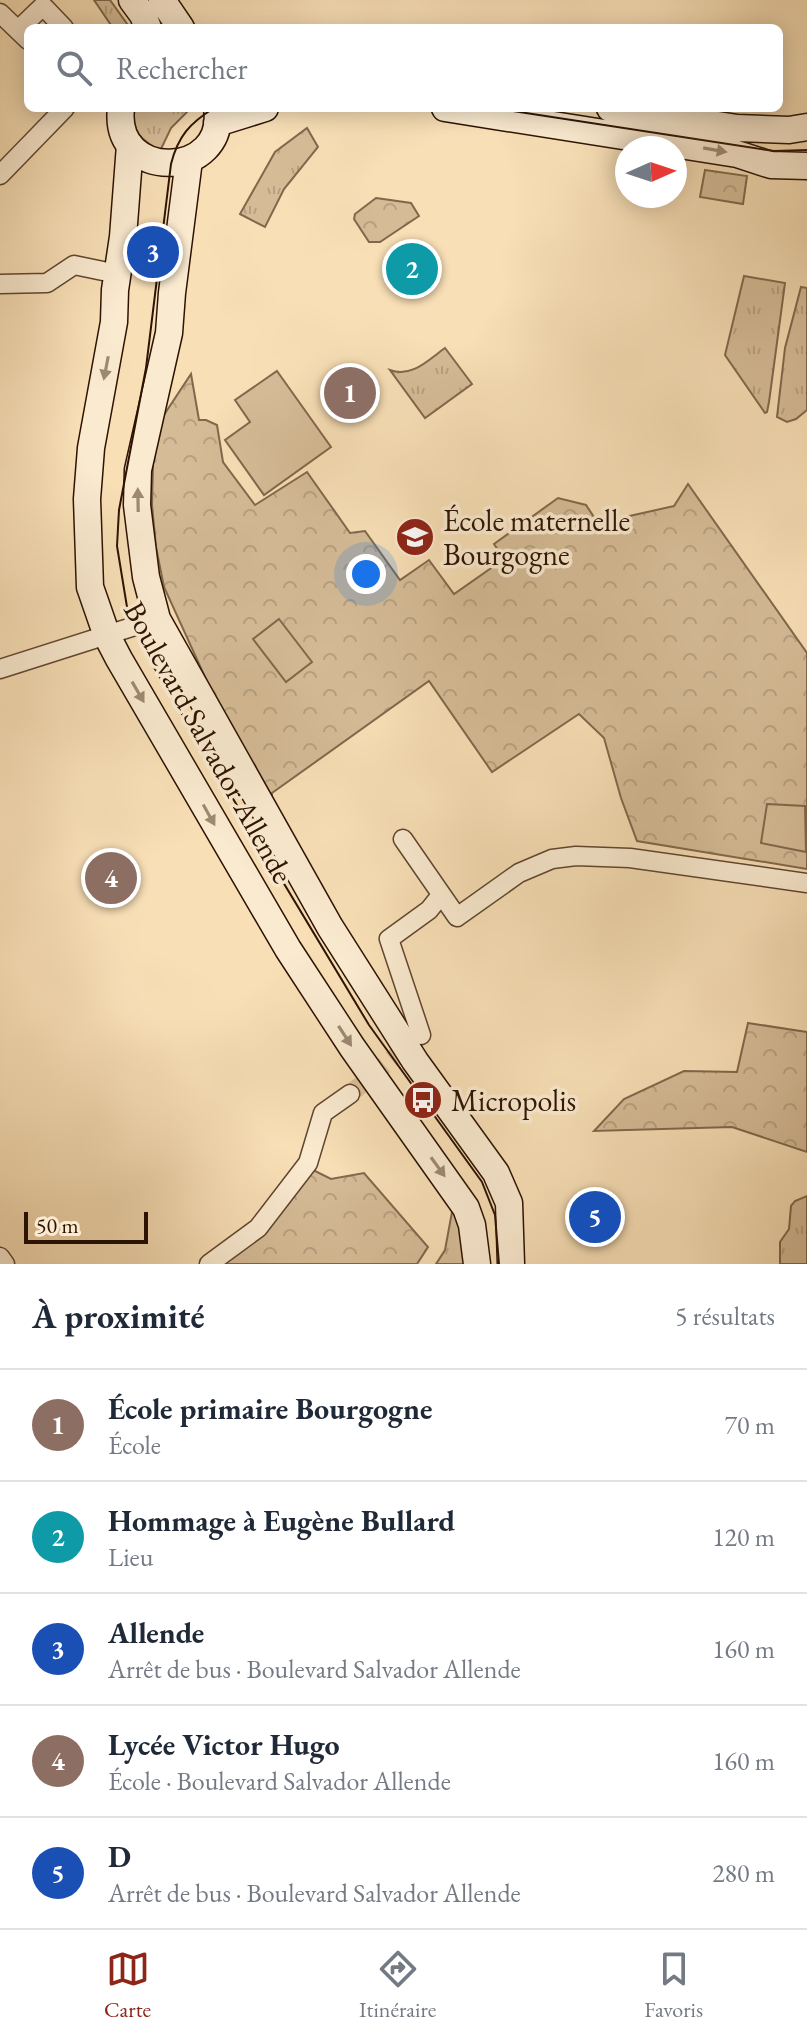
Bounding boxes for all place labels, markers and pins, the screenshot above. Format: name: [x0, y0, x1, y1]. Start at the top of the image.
pin: 3: [127, 222, 179, 282]
pin: 2: [386, 239, 438, 299]
pin: 1: [324, 363, 376, 423]
place label: École maternelle Bourgogne: [443, 501, 630, 574]
school or university icon: École maternelle Bourgogne: [394, 516, 436, 558]
pin: 4: [85, 848, 137, 908]
bus stop icon: Micropolis: [402, 1079, 444, 1121]
place label: Micropolis: [451, 1081, 576, 1120]
pin: 5: [569, 1187, 621, 1247]

